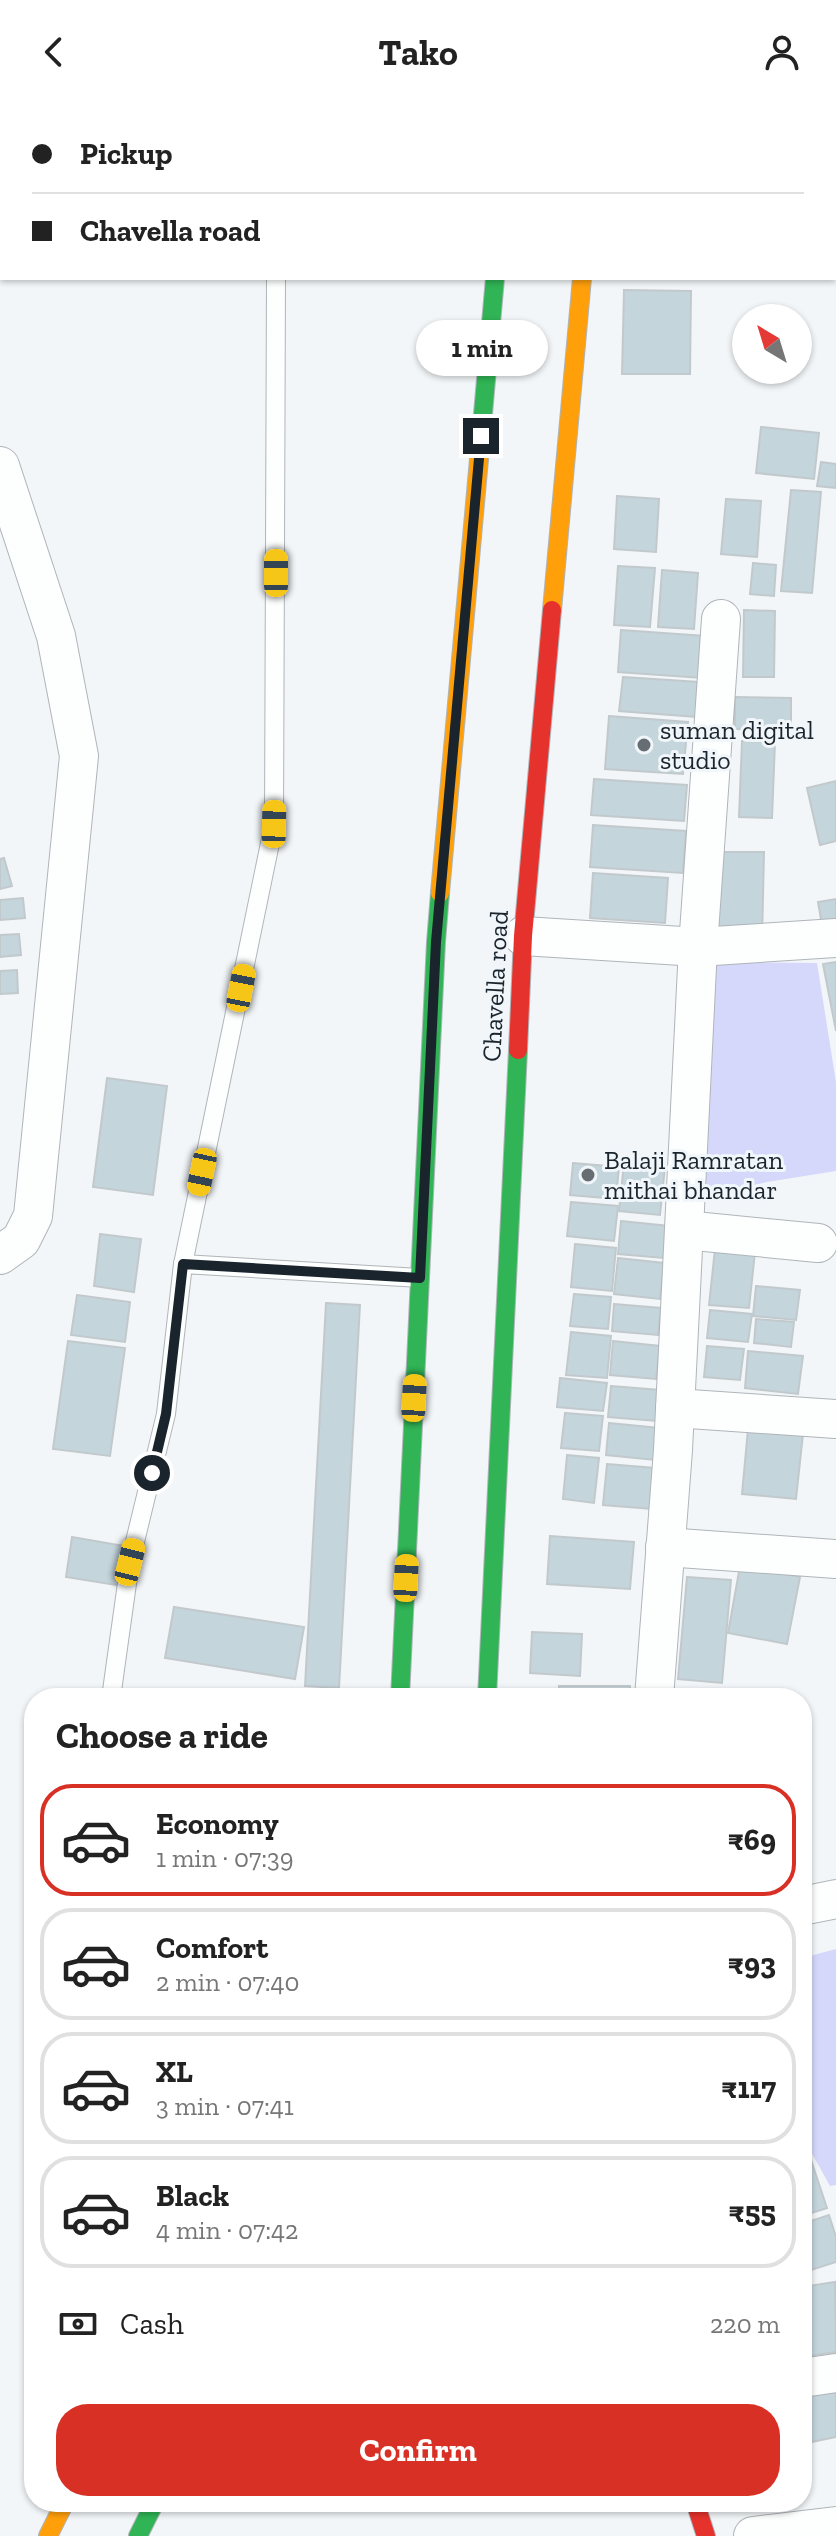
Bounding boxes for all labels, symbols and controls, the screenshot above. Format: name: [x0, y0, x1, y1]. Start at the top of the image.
icon: back: [32, 30, 76, 74]
icon: person: [760, 30, 804, 74]
text: Tako: [378, 31, 458, 74]
text: Pickup: [80, 136, 172, 172]
text: Chavella road: [80, 213, 260, 249]
north arrow: [732, 304, 812, 384]
map controls: [732, 304, 812, 384]
callout: 1 min: [415, 320, 547, 376]
text: 1 min: [451, 332, 513, 364]
route end: [463, 418, 499, 454]
car: [264, 549, 288, 597]
place label: suman digital studio: [660, 714, 814, 776]
marker: suman digital studio: [635, 736, 653, 754]
car: [262, 800, 286, 848]
street label: Chavella road: [475, 909, 515, 1063]
car: [225, 962, 257, 1014]
place label: Balaji Ramratan mithai bhandar: [604, 1144, 783, 1206]
car: [185, 1146, 219, 1198]
marker: Balaji Ramratan mithai bhandar: [579, 1166, 597, 1184]
car: [401, 1373, 427, 1423]
route start: [134, 1455, 170, 1491]
car: [113, 1536, 147, 1588]
car: [393, 1553, 419, 1603]
text: Choose a ride: [56, 1714, 268, 1757]
icon: car: [60, 1804, 132, 1876]
text: Economy: [156, 1806, 279, 1842]
text: ₹69: [728, 1822, 776, 1858]
text: 1 min · 07:39: [156, 1842, 294, 1874]
icon: car: [60, 1928, 132, 2000]
text: Comfort: [156, 1930, 268, 1966]
text: ₹93: [728, 1946, 776, 1982]
text: 2 min · 07:40: [156, 1966, 299, 1998]
icon: car: [60, 2052, 132, 2124]
text: XL: [156, 2054, 193, 2090]
text: ₹117: [721, 2070, 776, 2106]
text: 3 min · 07:41: [156, 2090, 294, 2122]
icon: car: [60, 2176, 132, 2248]
text: Black: [156, 2178, 229, 2214]
text: ₹55: [729, 2194, 776, 2230]
text: 4 min · 07:42: [156, 2214, 298, 2246]
icon: cash: [56, 2302, 100, 2346]
text: Cash: [120, 2306, 184, 2342]
text: 220 m: [710, 2308, 780, 2340]
button: Confirm: [56, 2404, 780, 2496]

